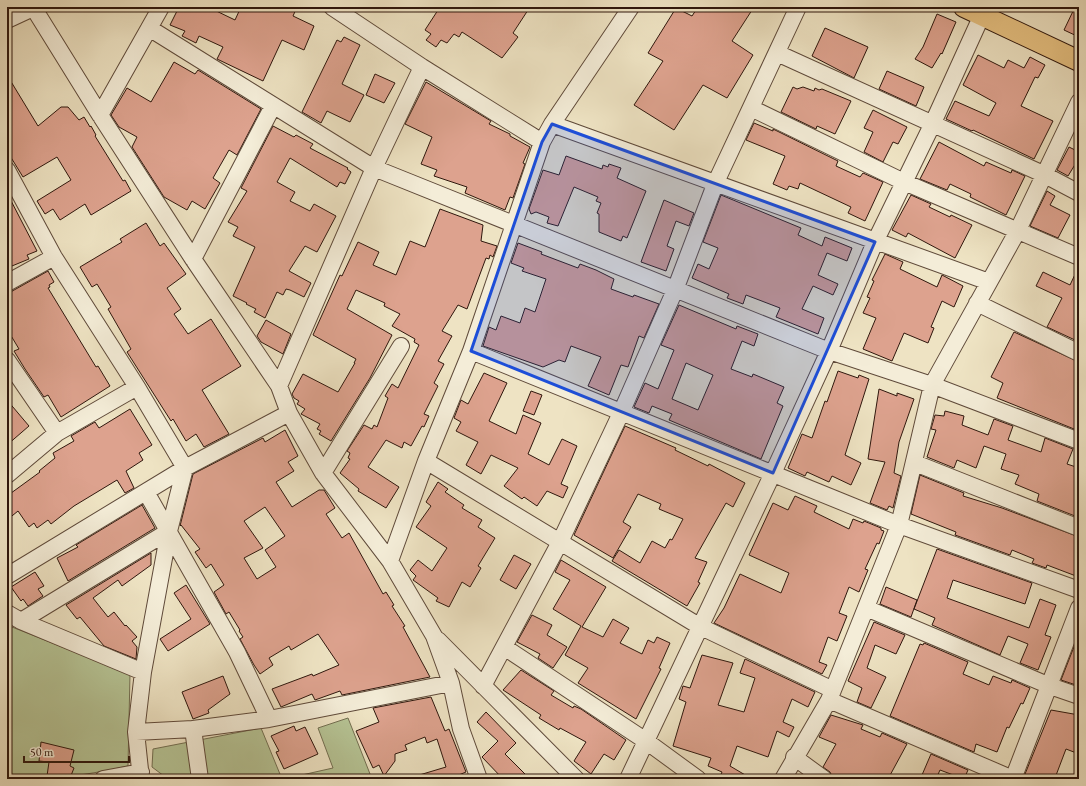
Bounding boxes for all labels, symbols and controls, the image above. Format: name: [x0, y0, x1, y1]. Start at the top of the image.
scale bar: [24, 738, 129, 764]
text: 50 m: [30, 744, 54, 760]

